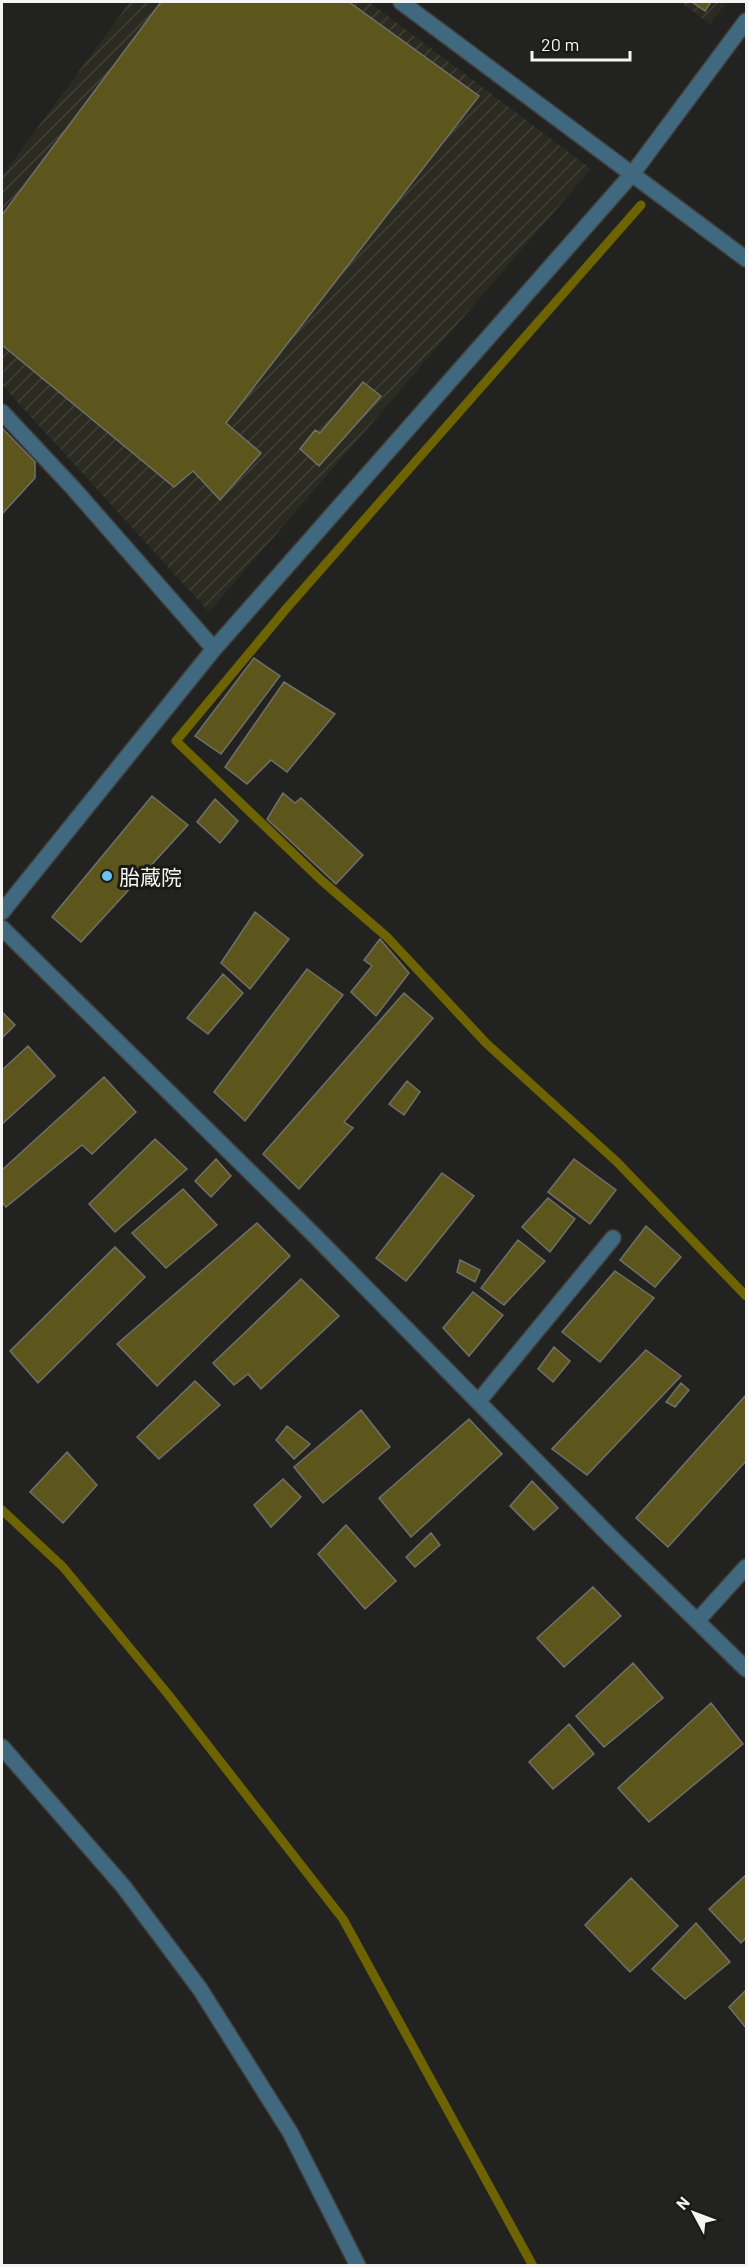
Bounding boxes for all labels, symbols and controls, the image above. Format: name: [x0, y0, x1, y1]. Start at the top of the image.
scale bar: [532, 24, 630, 62]
text: 20 m: [541, 33, 579, 55]
place label: 胎蔵院: [119, 864, 182, 889]
marker: 胎蔵院: [100, 869, 114, 883]
north arrow: [664, 2183, 724, 2243]
text: N: [672, 2193, 693, 2213]

